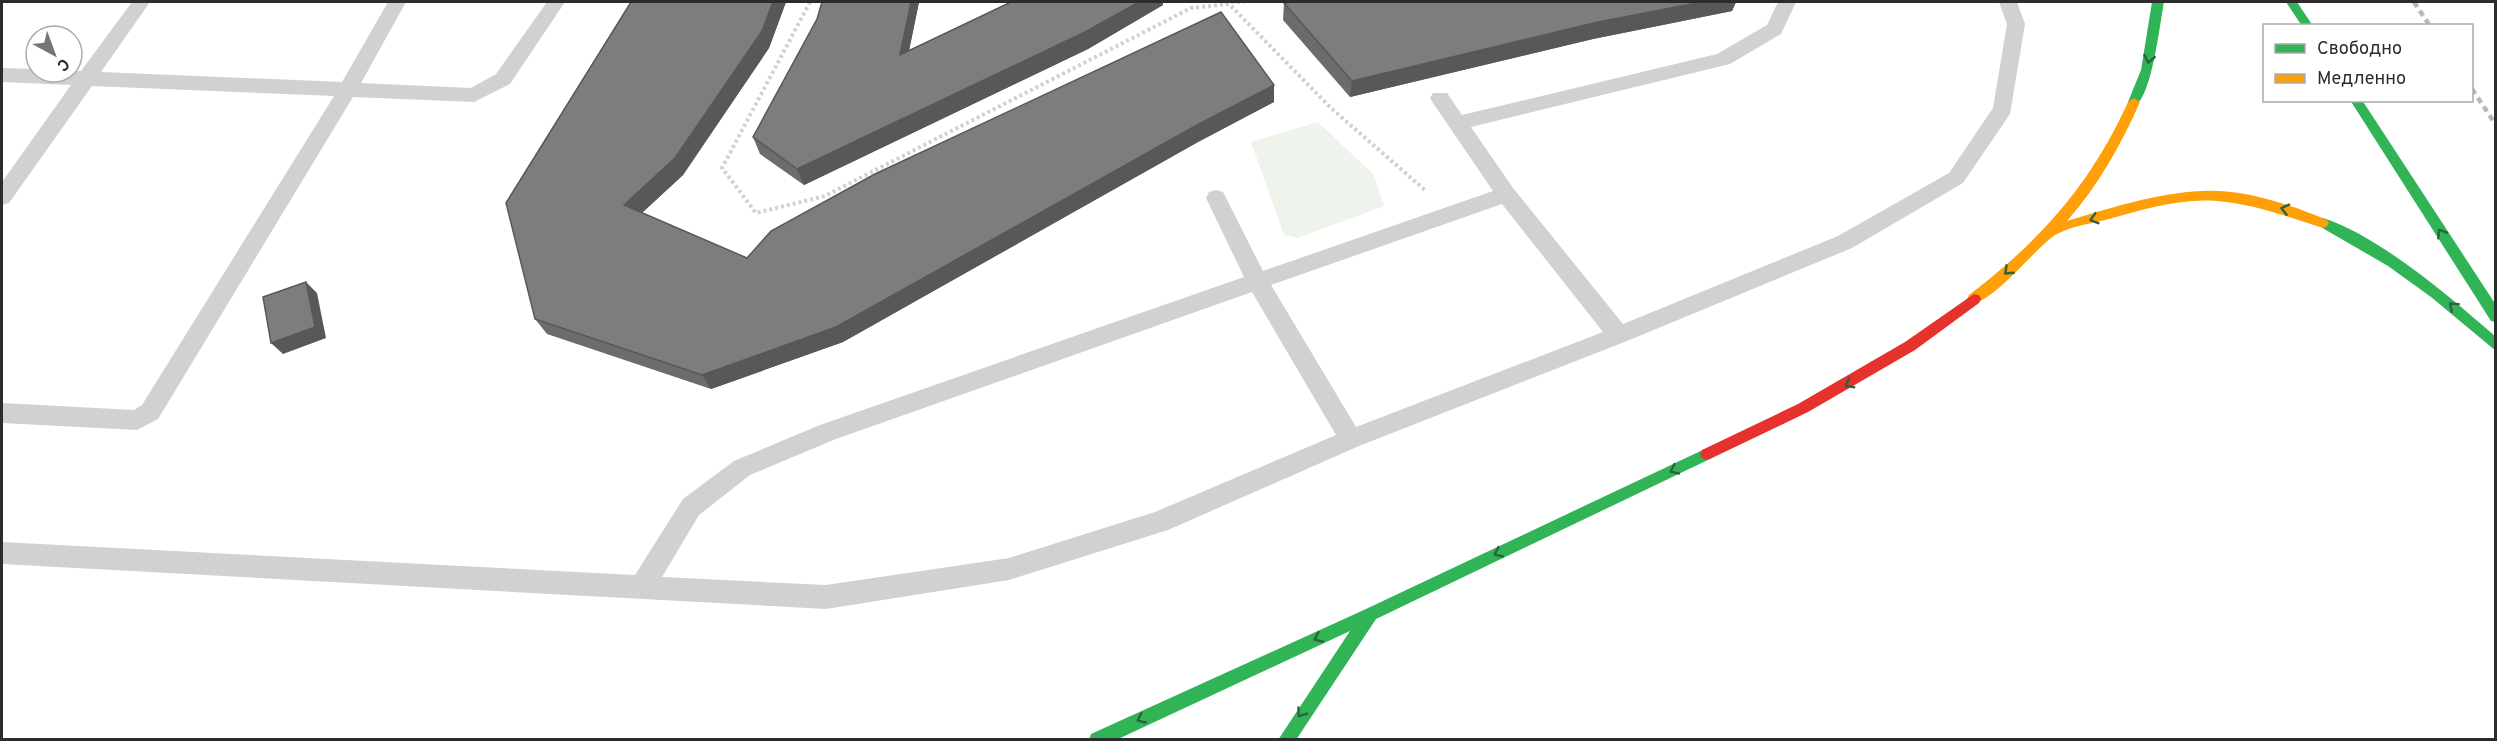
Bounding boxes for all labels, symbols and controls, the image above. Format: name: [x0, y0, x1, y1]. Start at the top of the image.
north arrow: [24, 24, 84, 84]
legend: [2263, 24, 2473, 102]
text: Свободно: [2317, 38, 2402, 61]
text: С: [52, 53, 73, 75]
one-way arrow: [2143, 54, 2156, 64]
text: Медленно: [2317, 68, 2406, 91]
one-way arrow: [2280, 204, 2290, 217]
one-way arrow: [2089, 212, 2100, 224]
one-way arrow: [2437, 229, 2448, 240]
one-way arrow: [2004, 264, 2015, 275]
one-way arrow: [2449, 302, 2459, 313]
one-way arrow: [1845, 377, 1855, 388]
one-way arrow: [1669, 462, 1680, 474]
one-way arrow: [1493, 546, 1504, 558]
one-way arrow: [1314, 631, 1325, 643]
one-way arrow: [1297, 706, 1308, 717]
one-way arrow: [1136, 712, 1147, 724]

